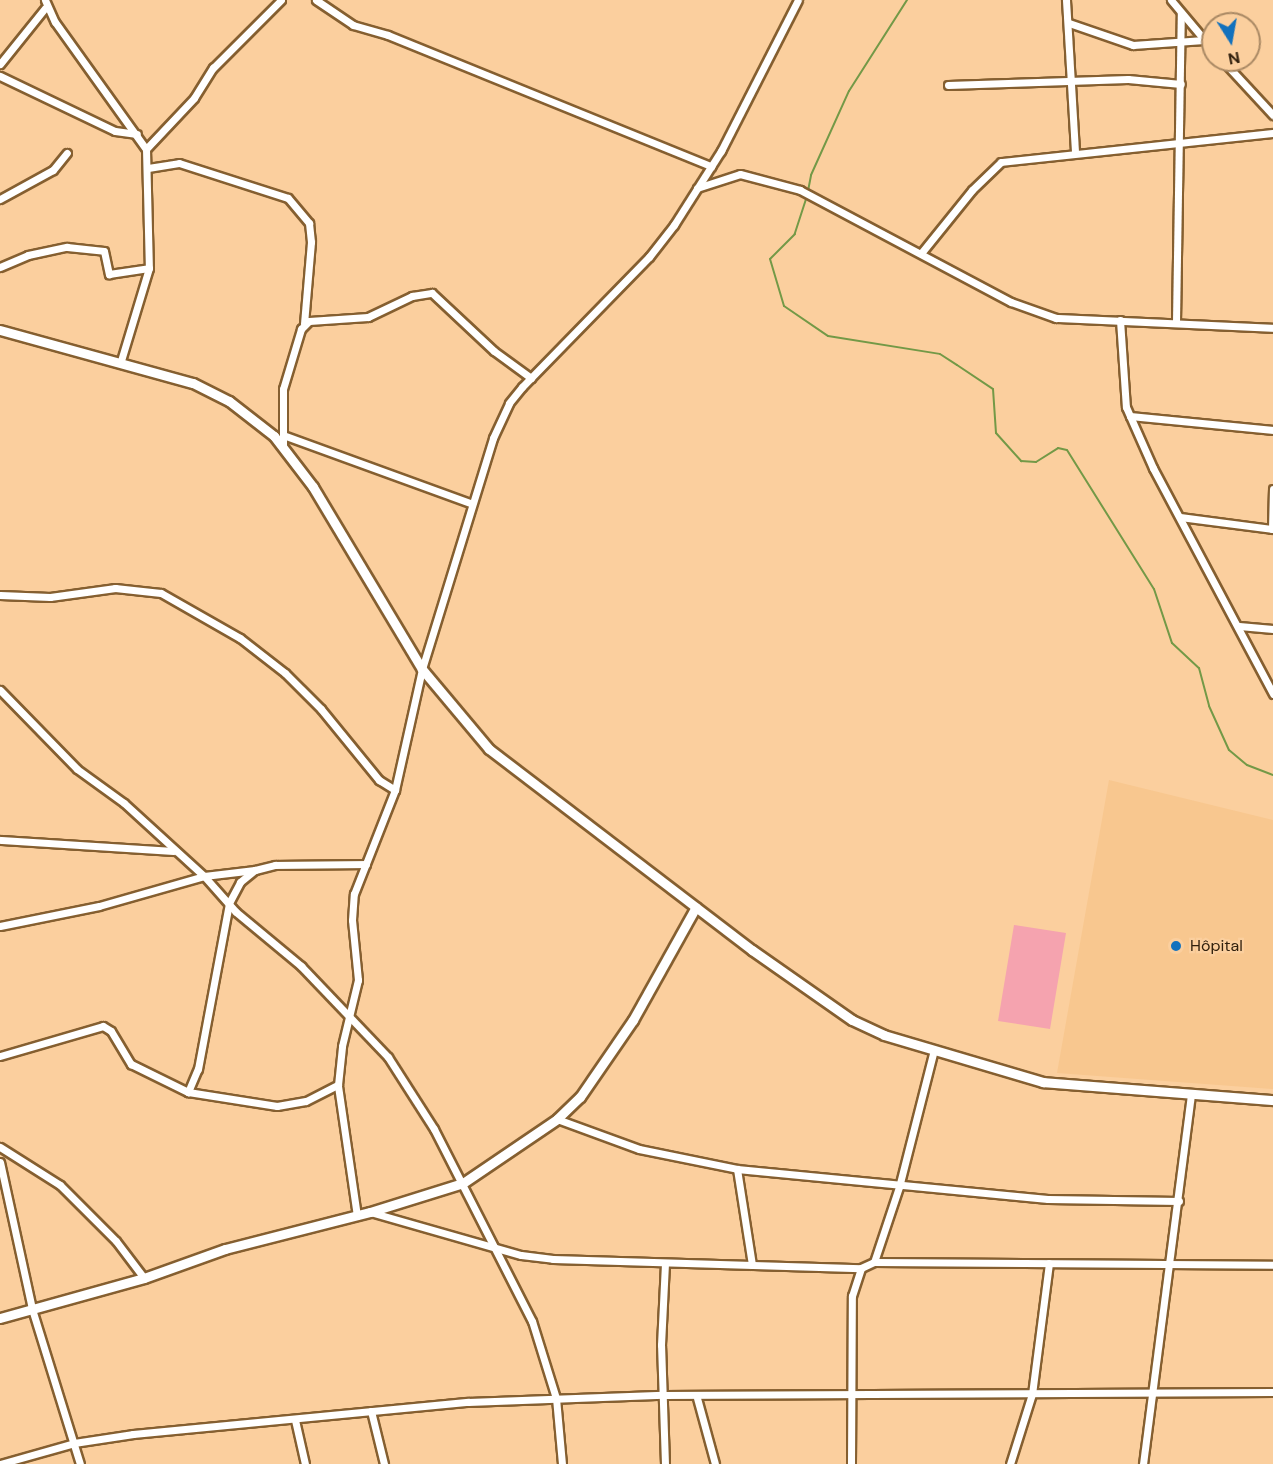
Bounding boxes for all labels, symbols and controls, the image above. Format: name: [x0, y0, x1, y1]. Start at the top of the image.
north arrow: [1201, 12, 1261, 72]
text: N: [1226, 47, 1242, 70]
place label: Hôpital: [1190, 936, 1243, 956]
marker: Hôpital: [1167, 937, 1185, 955]

